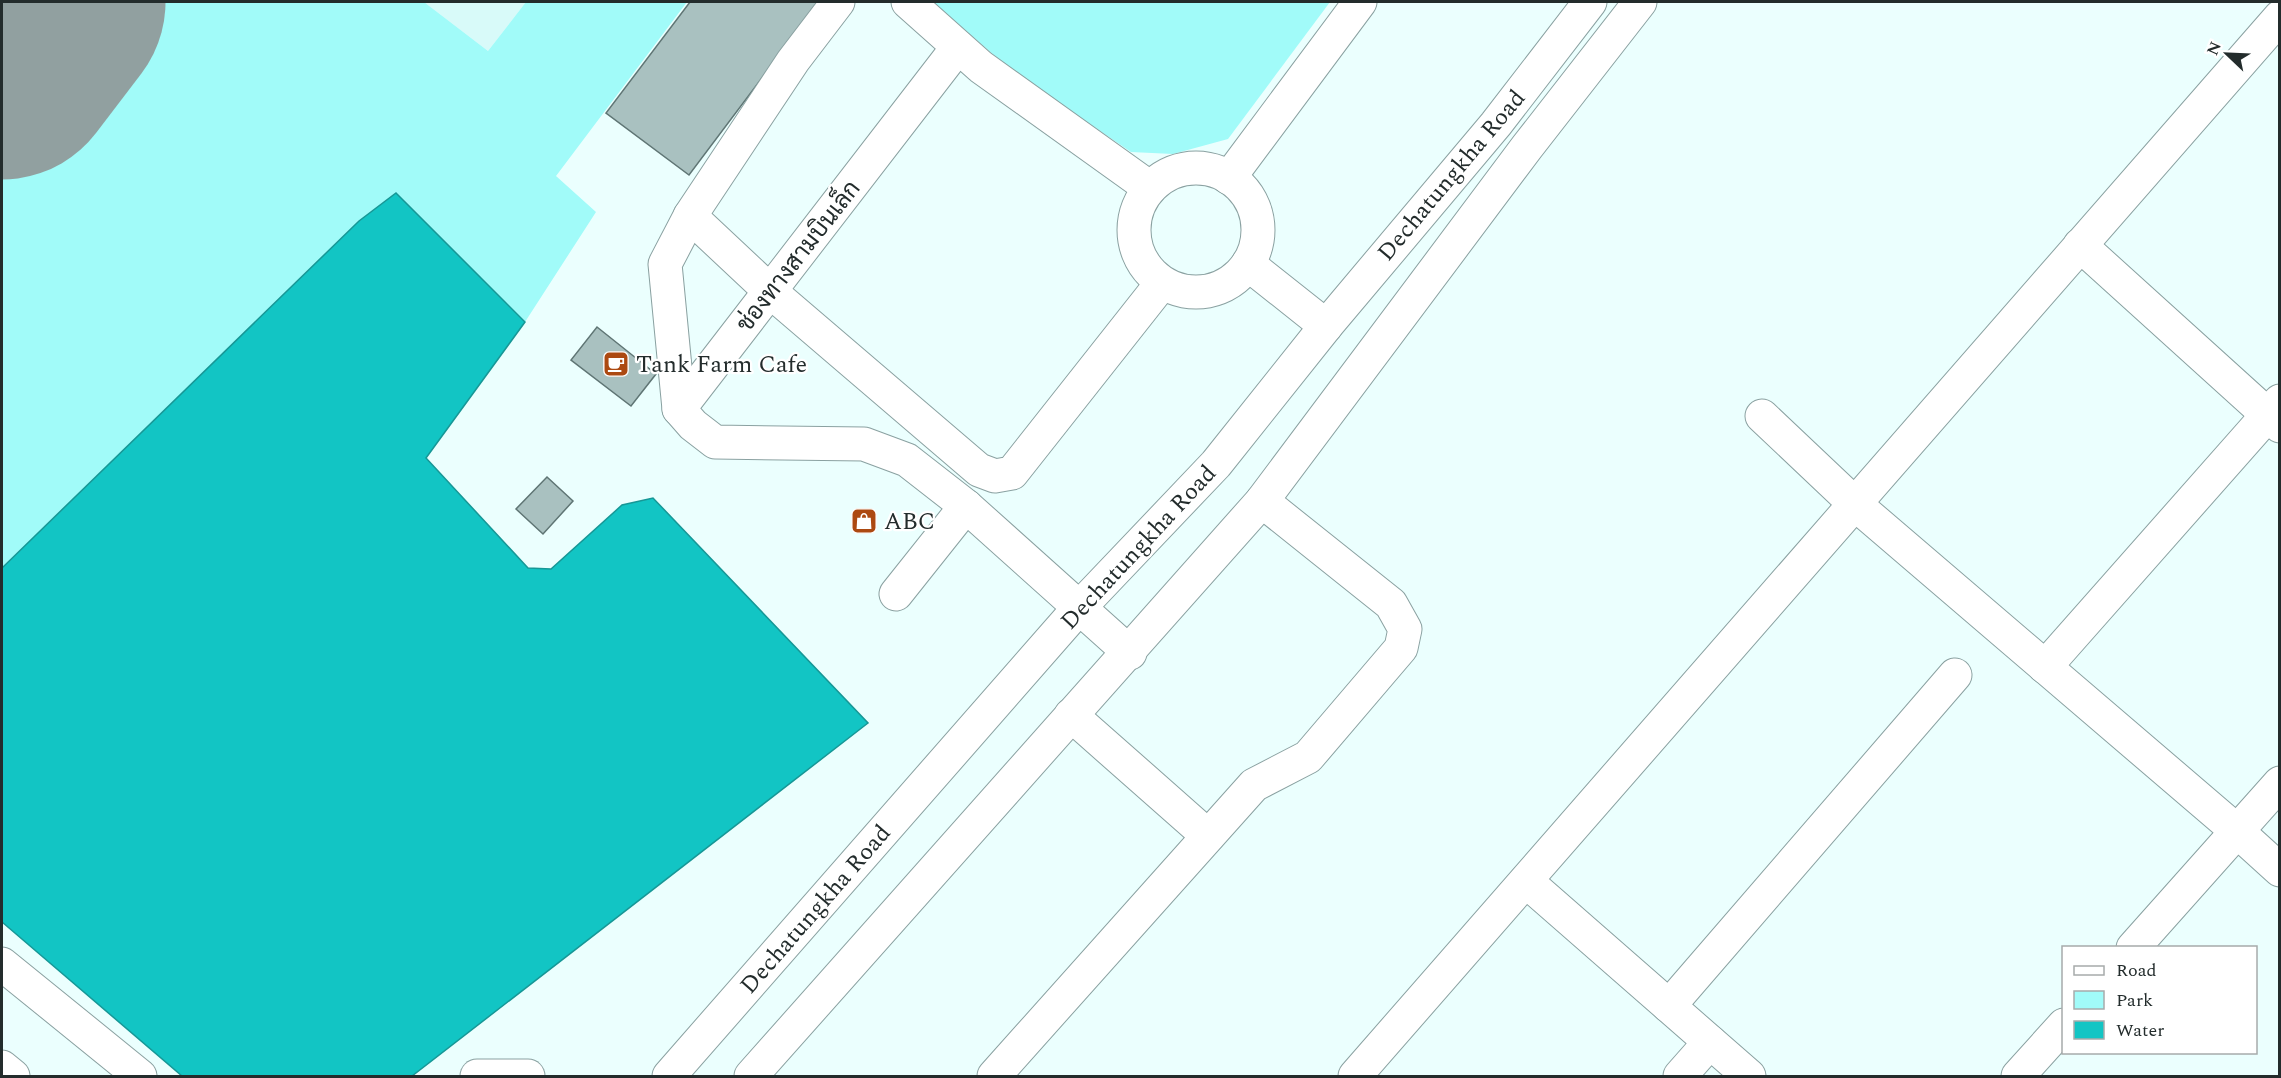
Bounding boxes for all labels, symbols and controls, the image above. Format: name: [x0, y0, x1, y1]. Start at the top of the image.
north arrow: [2197, 24, 2257, 84]
text: N: [2201, 38, 2228, 59]
street label: Dechatungkha Road: [1369, 82, 1535, 269]
street label: ช่องทางสามบินเล็ก: [728, 173, 870, 340]
place label: Tank Farm Cafe: [636, 347, 807, 383]
cafe icon: Tank Farm Cafe: [601, 349, 631, 379]
street label: Dechatungkha Road: [1052, 457, 1225, 639]
place label: ABC: [884, 504, 935, 540]
shop icon: ABC: [849, 506, 879, 536]
street label: Dechatungkha Road: [732, 817, 900, 1003]
legend: [2062, 946, 2257, 1054]
text: Road: [2116, 957, 2157, 984]
text: Park: [2116, 987, 2153, 1014]
text: Water: [2116, 1017, 2164, 1044]

